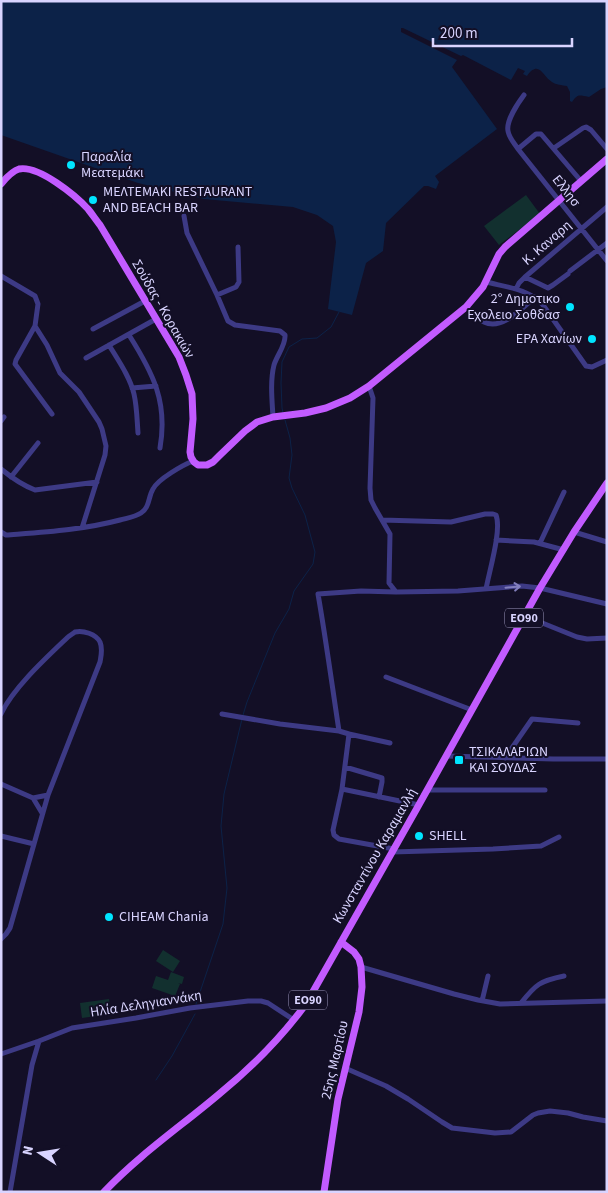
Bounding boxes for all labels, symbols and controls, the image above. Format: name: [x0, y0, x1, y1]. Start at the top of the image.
scale bar: [433, 15, 572, 47]
text: 200 m: [440, 23, 478, 44]
place label: Παραλία Μεατεμάκι: [81, 147, 144, 183]
marker: Παραλία Μεατεμάκι: [65, 159, 77, 171]
street label: Ελλησ: [547, 171, 585, 212]
place label: ΜΕΛΤΕΜΑΚΙ RESTAURANT AND BEACH BAR: [103, 182, 253, 218]
marker: ΜΕΛΤΕΜΑΚΙ RESTAURANT AND BEACH BAR: [87, 194, 99, 206]
street label: Κ. Καναρη: [518, 216, 576, 270]
street label: Σούδας - Κορακιών: [127, 256, 200, 362]
place label: 2° Δημοτικο Εχολειο Σοθδασ: [467, 289, 560, 325]
marker: 2° Δημοτικο Εχολειο Σοθδασ: [564, 301, 576, 313]
place label: ΕΡΑ Χανίων: [516, 329, 582, 349]
marker: ΕΡΑ Χανίων: [586, 333, 598, 345]
one-way arrow: [505, 582, 521, 591]
road number: ΕΟ90: [505, 608, 543, 628]
place label: ΤΣΙΚΑΛΑΡΙΩΝ ΚΑΙ ΣΟΥΔΑΣ: [469, 742, 548, 778]
marker: ΤΣΙΚΑΛΑΡΙΩΝ ΚΑΙ ΣΟΥΔΑΣ: [453, 754, 465, 766]
street label: Κωνσταντίνου Καραμανλή: [328, 784, 422, 928]
place label: SHELL: [429, 826, 467, 846]
marker: SHELL: [413, 830, 425, 842]
place label: CIHEAM Chania: [119, 907, 209, 927]
marker: CIHEAM Chania: [103, 911, 115, 923]
street label: Ηλία Δεληγιαννάκη: [89, 985, 203, 1023]
road number: ΕΟ90: [289, 990, 327, 1010]
street label: 25ης Μαρτίου: [316, 1019, 354, 1101]
north arrow: [15, 1128, 65, 1178]
text: N: [18, 1144, 39, 1157]

